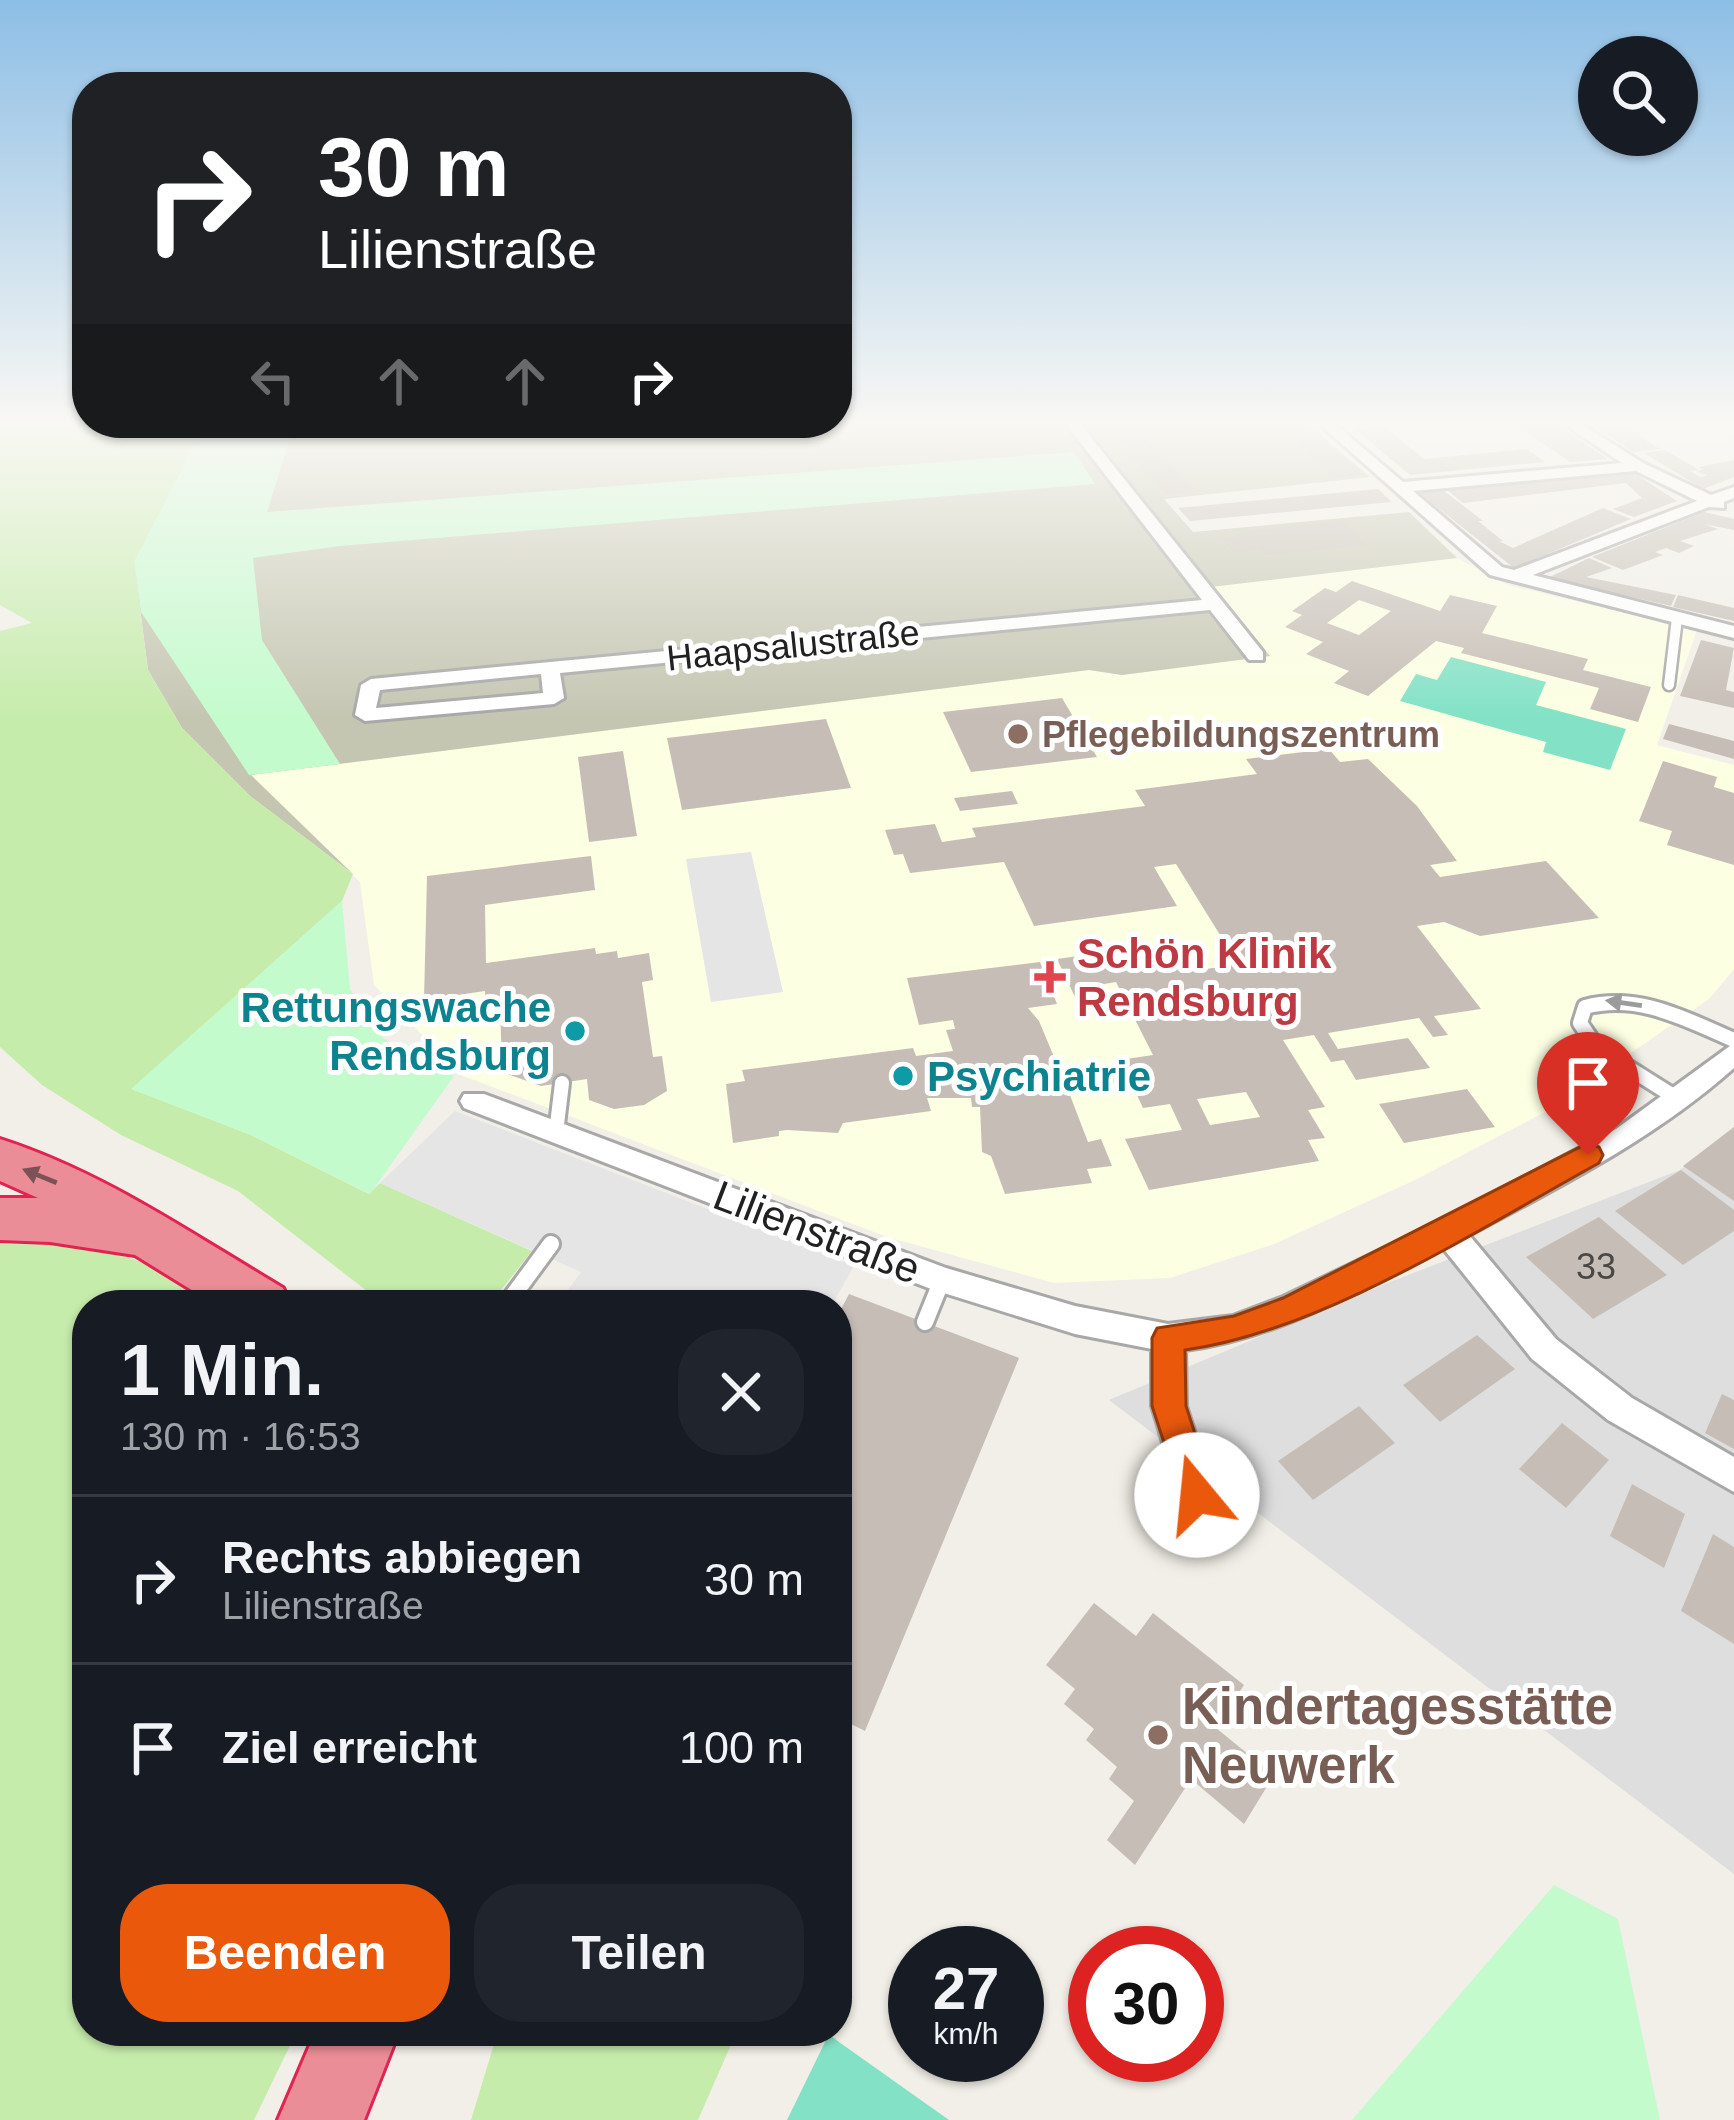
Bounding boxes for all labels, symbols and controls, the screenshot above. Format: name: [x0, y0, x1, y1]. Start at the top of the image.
map controls: [1578, 36, 1698, 156]
button: search: [1578, 36, 1698, 156]
icon: right: [120, 120, 276, 276]
text: 30 m: [318, 120, 509, 214]
text: Lilienstraße: [318, 219, 597, 279]
icon: left: [240, 348, 306, 414]
icon: ahead: [366, 348, 432, 414]
icon: ahead: [492, 348, 558, 414]
icon: right: [618, 348, 684, 414]
street label: Haapsalustraße: [664, 611, 922, 679]
place label: Pflegebildungszentrum: [1042, 714, 1440, 755]
marker: Pflegebildungszentrum: [1005, 721, 1031, 747]
place label: Schön Klinik Rendsburg: [1077, 930, 1332, 1025]
marker: Schön Klinik Rendsburg: [1034, 961, 1066, 993]
place label: Rettungswache Rendsburg: [241, 984, 551, 1079]
one-way arrow: [1605, 993, 1643, 1012]
marker: Rettungswache Rendsburg: [562, 1018, 588, 1044]
pin: [1537, 1032, 1639, 1155]
icon: arrive: [1555, 1050, 1621, 1116]
place label: Psychiatrie: [927, 1053, 1151, 1100]
marker: Psychiatrie: [890, 1063, 916, 1089]
one-way arrow: [22, 1165, 58, 1184]
street label: Lilienstraße: [707, 1171, 927, 1293]
house number: 33: [1576, 1246, 1616, 1287]
button: close: [678, 1329, 804, 1455]
text: 1 Min.: [120, 1330, 324, 1410]
text: 130 m · 16:53: [120, 1415, 361, 1458]
position arrow: [1134, 1432, 1260, 1558]
text: Rechts abbiegen: [222, 1532, 582, 1583]
icon: right: [120, 1547, 186, 1613]
text: 30 m: [704, 1554, 804, 1605]
text: Lilienstraße: [222, 1584, 424, 1627]
place label: Kindertagesstätte Neuwerk: [1182, 1678, 1613, 1794]
icon: arrive: [120, 1715, 186, 1781]
text: Ziel erreicht: [222, 1722, 477, 1773]
text: 100 m: [679, 1722, 804, 1773]
marker: Kindertagesstätte Neuwerk: [1145, 1722, 1171, 1748]
button: Beenden: [120, 1884, 450, 2022]
button: Teilen: [474, 1884, 804, 2022]
speed limit sign: 30: [1068, 1926, 1224, 2082]
text: 27: [933, 1955, 999, 2022]
text: km/h: [933, 2017, 999, 2050]

